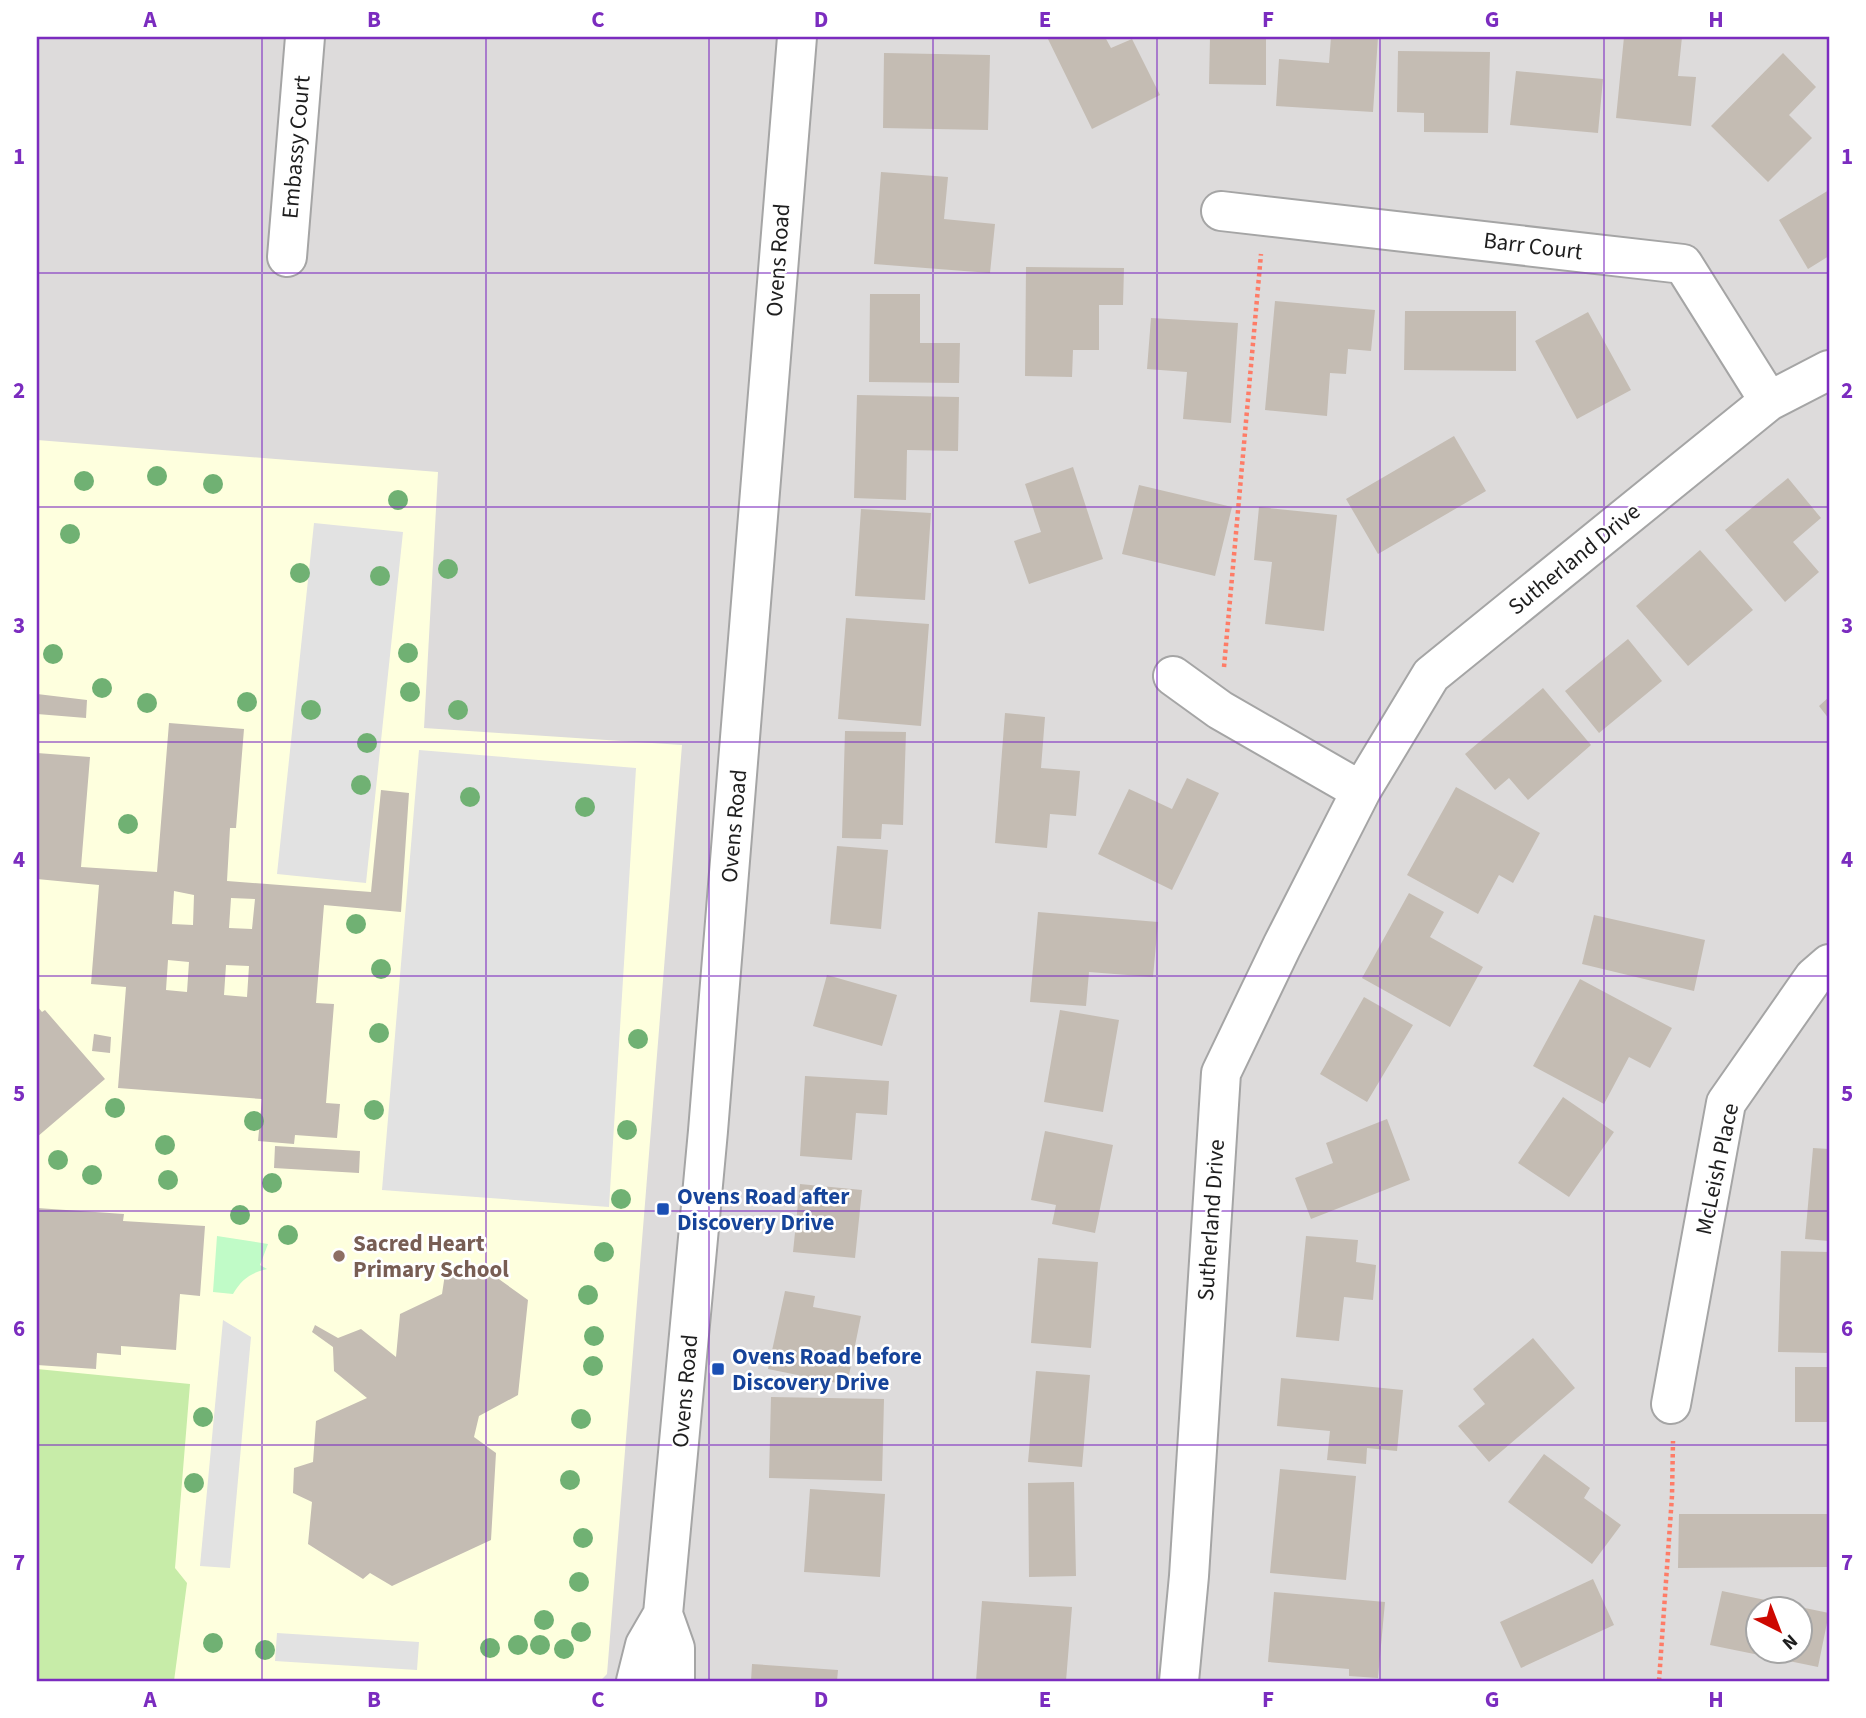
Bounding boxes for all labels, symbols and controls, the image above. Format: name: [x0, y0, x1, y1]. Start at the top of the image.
text: A: [142, 3, 157, 36]
text: B: [367, 3, 381, 36]
text: C: [591, 3, 605, 36]
text: D: [814, 3, 828, 36]
text: E: [1039, 3, 1051, 36]
text: F: [1262, 3, 1274, 36]
text: G: [1485, 3, 1499, 36]
text: H: [1708, 3, 1724, 36]
street label: Embassy Court: [273, 74, 319, 220]
text: 1: [13, 140, 25, 173]
text: 1: [1841, 140, 1853, 173]
street label: Ovens Road: [758, 202, 798, 318]
street label: Barr Court: [1482, 224, 1585, 268]
text: 2: [13, 374, 25, 407]
text: 2: [1841, 374, 1853, 407]
street label: Sutherland Drive: [1501, 495, 1647, 623]
text: 3: [13, 609, 25, 642]
text: 3: [1841, 609, 1853, 642]
street label: Ovens Road: [713, 768, 755, 884]
text: 4: [13, 843, 25, 876]
text: 4: [1841, 843, 1853, 876]
text: 5: [13, 1077, 25, 1110]
text: 5: [1841, 1077, 1853, 1110]
street label: McLeish Place: [1687, 1100, 1747, 1238]
street label: Sutherland Drive: [1189, 1138, 1233, 1302]
place label: Ovens Road after Discovery Drive: [677, 1180, 850, 1239]
marker: Ovens Road after Discovery Drive: [655, 1201, 671, 1217]
place label: Sacred Heart Primary School: [353, 1227, 509, 1286]
marker: Sacred Heart Primary School: [331, 1248, 347, 1264]
text: 6: [13, 1312, 25, 1345]
text: 6: [1841, 1312, 1853, 1345]
street label: Ovens Road: [664, 1333, 706, 1449]
place label: Ovens Road before Discovery Drive: [732, 1340, 922, 1399]
marker: Ovens Road before Discovery Drive: [710, 1361, 726, 1377]
text: 7: [13, 1546, 25, 1579]
text: 7: [1841, 1546, 1853, 1579]
north arrow: [1744, 1596, 1814, 1666]
text: N: [1776, 1627, 1803, 1656]
text: A: [142, 1683, 157, 1716]
text: B: [367, 1683, 381, 1716]
text: C: [591, 1683, 605, 1716]
text: D: [814, 1683, 828, 1716]
text: E: [1039, 1683, 1051, 1716]
text: F: [1262, 1683, 1274, 1716]
text: G: [1485, 1683, 1499, 1716]
text: H: [1708, 1683, 1724, 1716]

